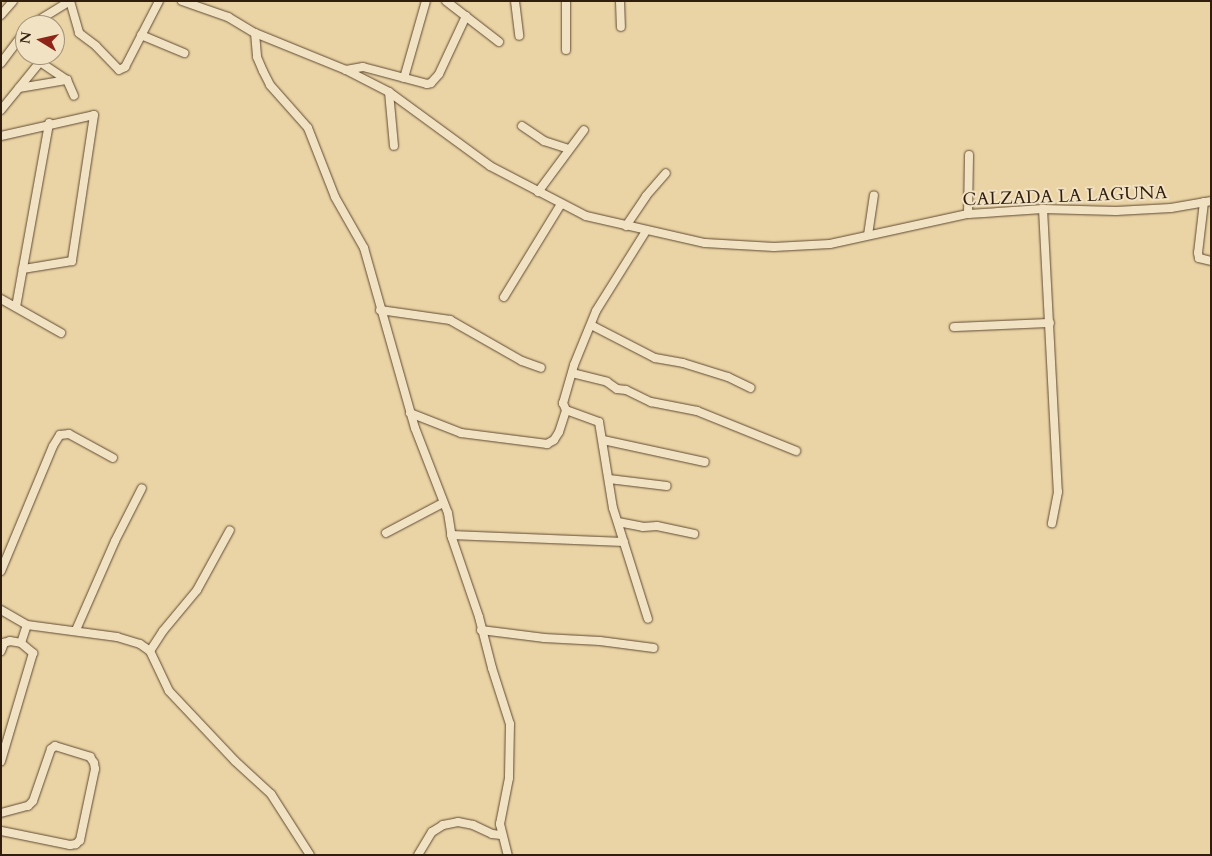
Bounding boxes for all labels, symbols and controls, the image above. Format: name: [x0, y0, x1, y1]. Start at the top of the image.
north arrow: [15, 15, 65, 65]
text: N: [15, 30, 36, 45]
street label: CALZADA LA LAGUNA: [962, 183, 1168, 211]

